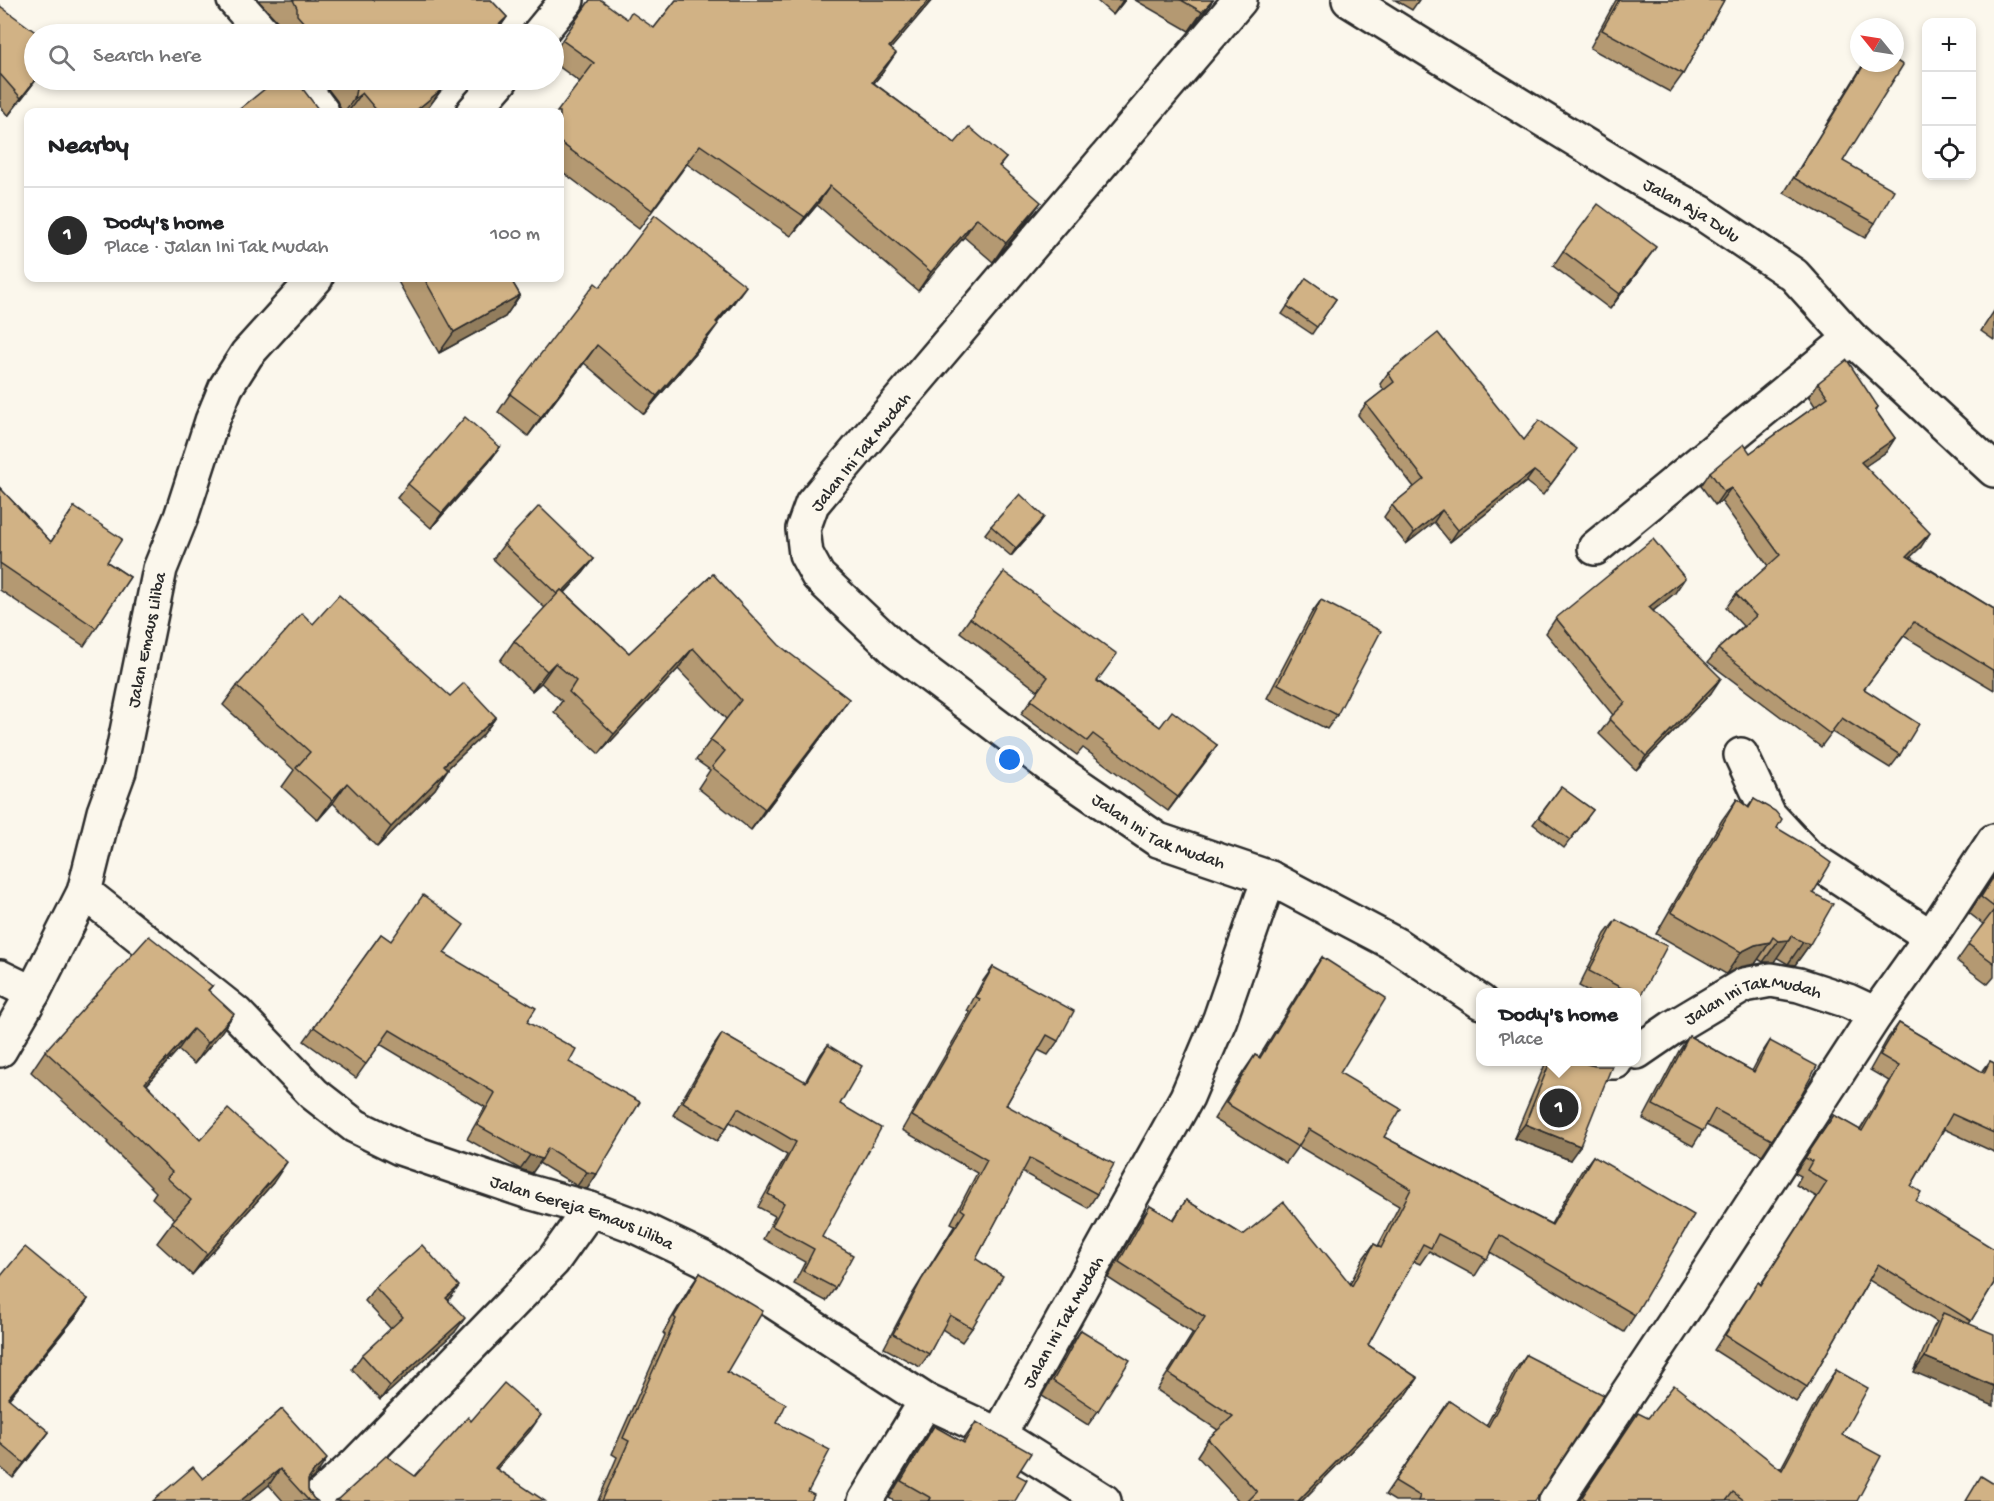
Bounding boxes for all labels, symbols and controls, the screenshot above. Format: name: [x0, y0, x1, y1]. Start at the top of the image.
north arrow: [1850, 18, 1904, 72]
map controls: [1922, 18, 1976, 180]
button: +: [1922, 18, 1976, 72]
search box: [24, 24, 564, 90]
icon: search: [45, 41, 78, 74]
text: Search here: [93, 44, 201, 70]
button: −: [1922, 72, 1976, 126]
button: locate: [1922, 126, 1976, 180]
text: Nearby: [48, 132, 129, 163]
street label: Jalan Aja Dulu: [1639, 175, 1744, 249]
text: Dody's home: [105, 211, 224, 237]
text: 1: [63, 224, 72, 247]
text: 100 m: [490, 224, 540, 247]
text: Place · Jalan Ini Tak Mudah: [105, 237, 329, 260]
street label: Jalan Ini Tak Mudah: [807, 388, 917, 517]
street label: Jalan Emaus Liliba: [124, 570, 172, 710]
your location: [995, 745, 1024, 774]
street label: Jalan Ini Tak Mudah: [1087, 790, 1228, 875]
street label: Jalan Ini Tak Mudah: [1681, 972, 1824, 1031]
popup: [1476, 988, 1641, 1066]
text: Dody's home: [1499, 1003, 1618, 1029]
text: Place: [1499, 1029, 1543, 1052]
pin: 1: [1540, 1086, 1578, 1130]
street label: Jalan Gereja Emaus Liliba: [487, 1172, 677, 1256]
street label: Jalan Ini Tak Mudah: [1019, 1253, 1110, 1392]

